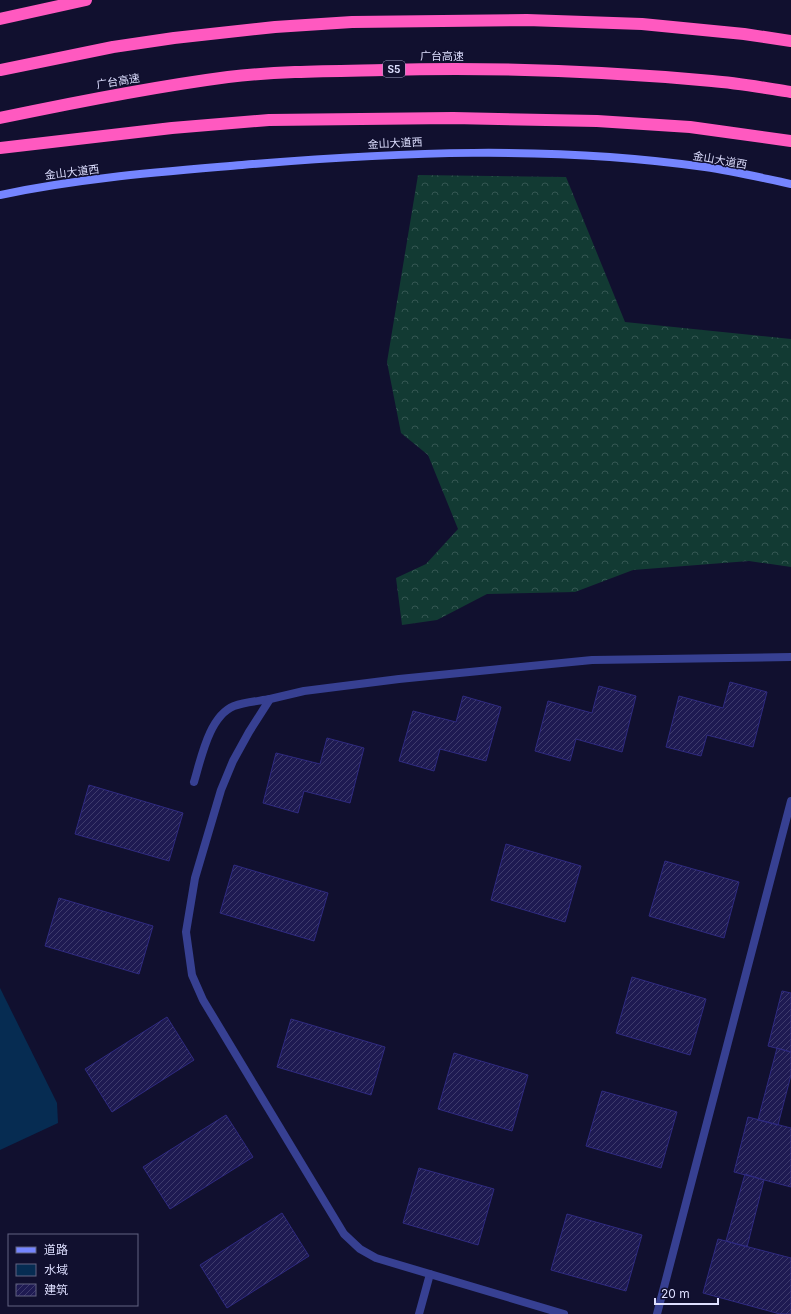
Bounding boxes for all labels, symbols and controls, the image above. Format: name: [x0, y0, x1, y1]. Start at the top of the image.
street label: 广台高速: [420, 49, 464, 63]
road number: S5: [383, 61, 405, 77]
street label: 广台高速: [95, 71, 141, 91]
street label: 金山大道西: [367, 135, 423, 151]
street label: 金山大道西: [692, 148, 748, 172]
street label: 金山大道西: [44, 162, 100, 182]
legend: [8, 1234, 138, 1306]
text: 道路: [44, 1242, 68, 1257]
text: 水域: [44, 1262, 68, 1277]
scale bar: [655, 1280, 718, 1306]
text: 建筑: [44, 1282, 68, 1297]
text: 20 m: [661, 1286, 690, 1301]

